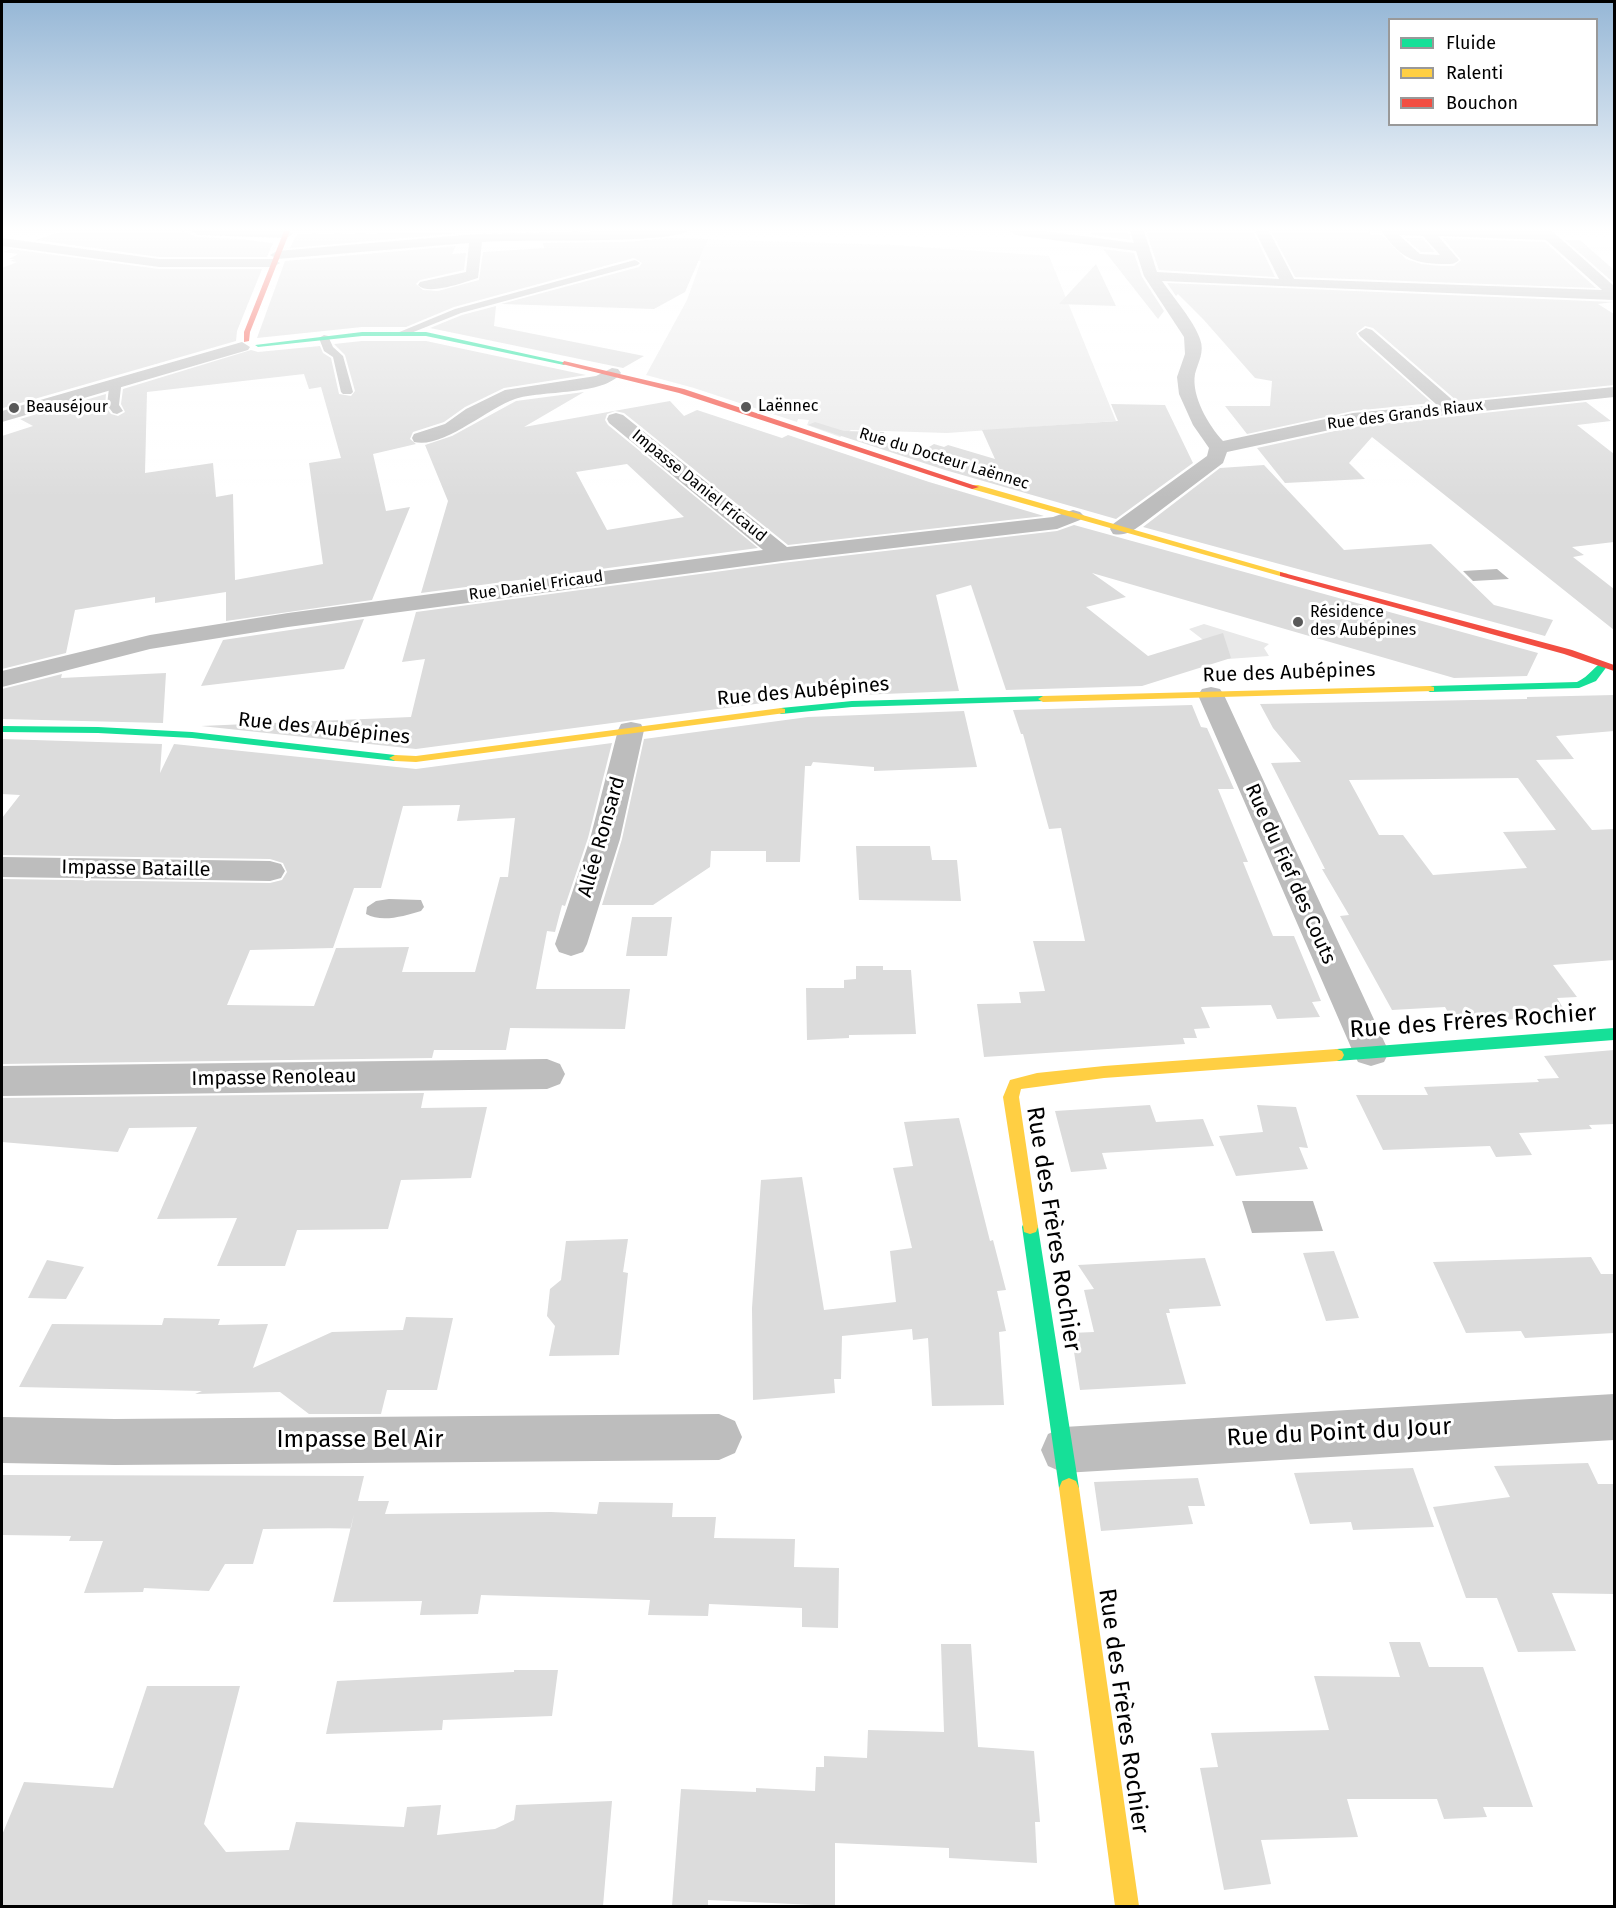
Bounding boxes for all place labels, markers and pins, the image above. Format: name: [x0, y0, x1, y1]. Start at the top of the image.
place label: Laënnec: [758, 397, 818, 417]
place label: Beauséjour: [26, 398, 108, 418]
marker: Laënnec: [739, 400, 753, 414]
marker: Beauséjour: [7, 401, 21, 415]
place label: Résidence des Aubépines: [1310, 603, 1416, 641]
marker: Résidence des Aubépines: [1291, 615, 1305, 629]

